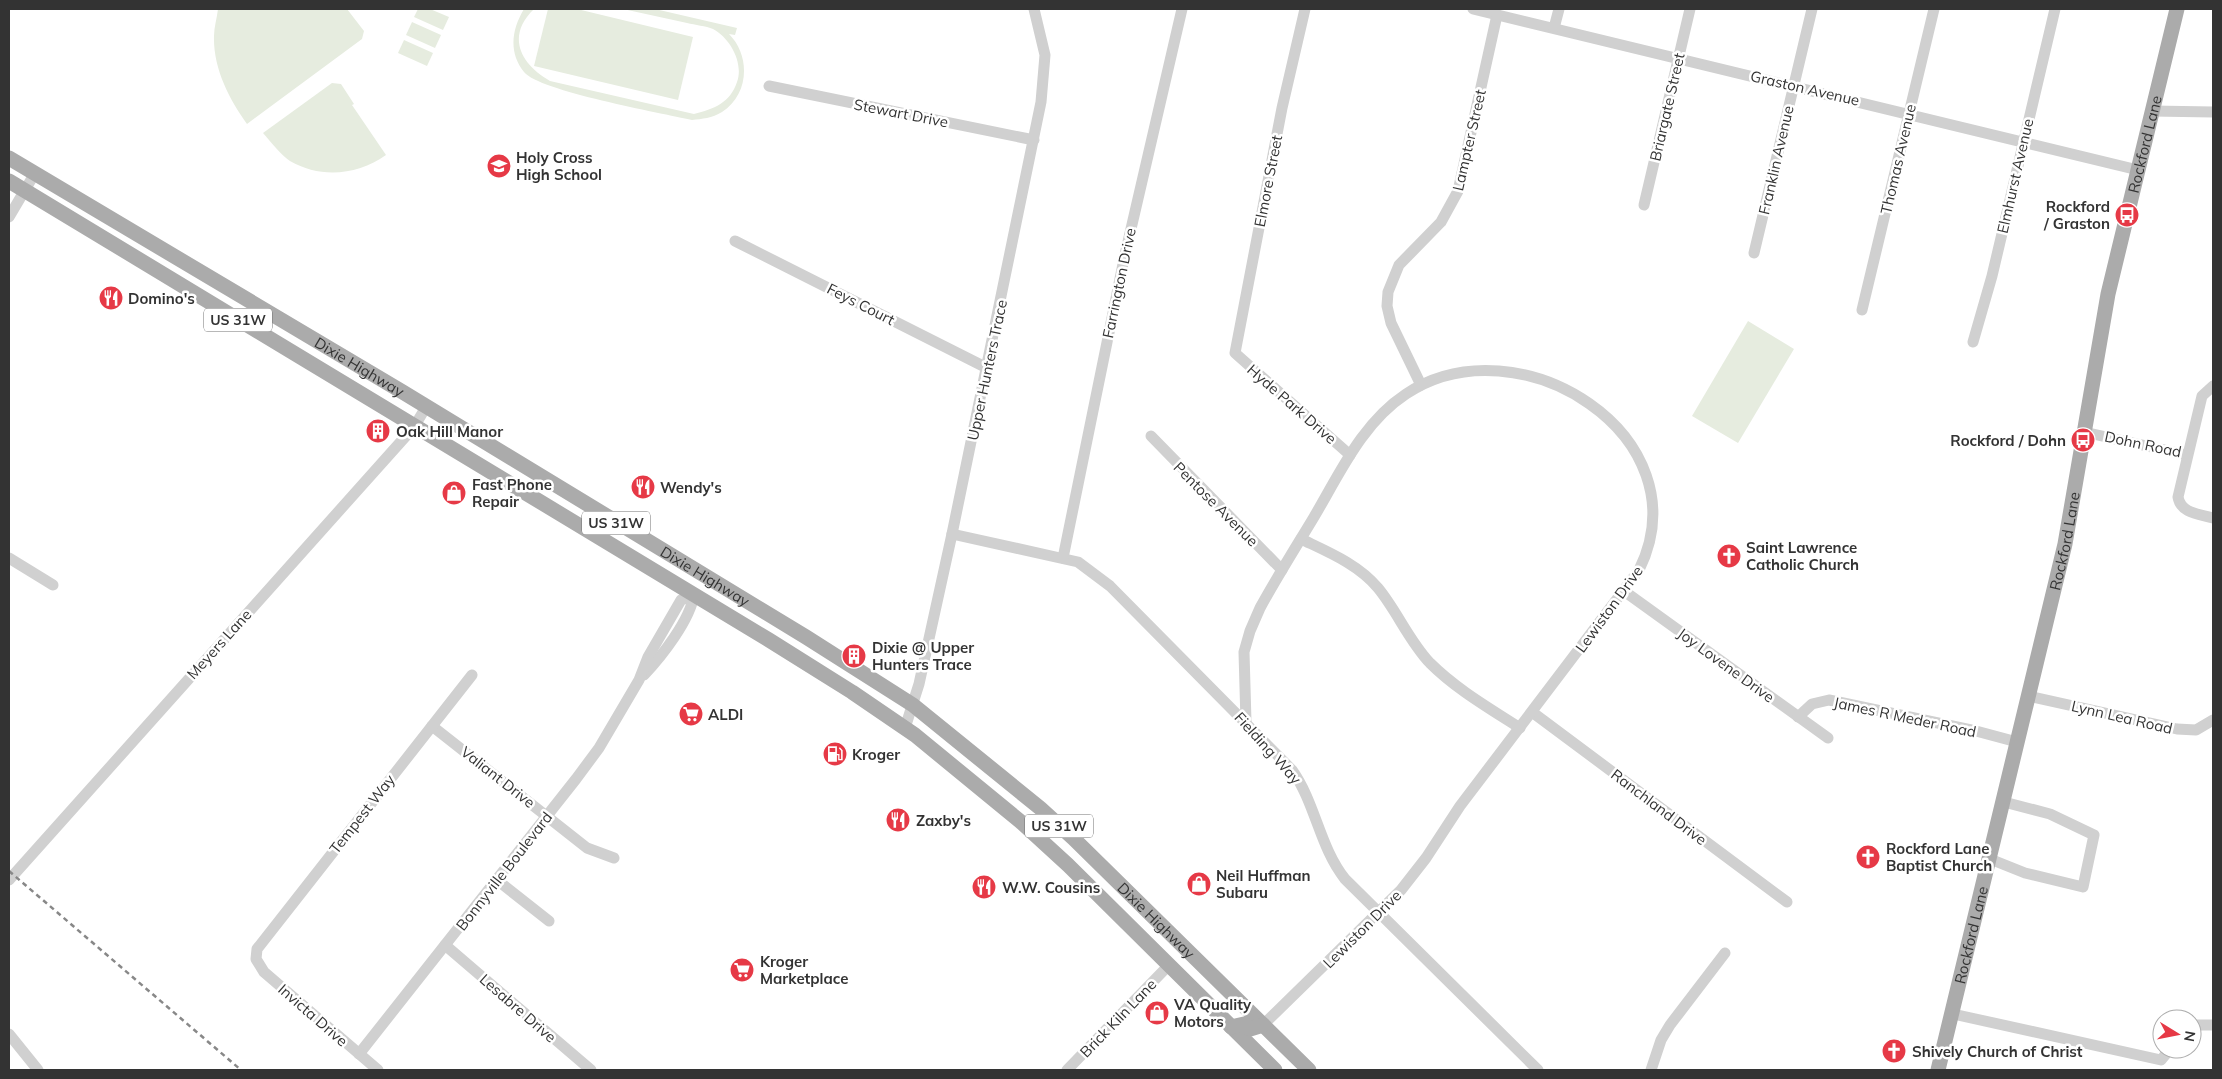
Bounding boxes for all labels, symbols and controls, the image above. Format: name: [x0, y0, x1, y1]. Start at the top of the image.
street label: Briargate Street: [1645, 51, 1689, 163]
street label: Graston Avenue: [1749, 66, 1861, 110]
street label: Lampter Street: [1448, 87, 1490, 193]
street label: Rockford Lane: [2123, 93, 2165, 195]
street label: Stewart Drive: [852, 95, 950, 131]
street label: Thomas Avenue: [1876, 102, 1920, 216]
street label: Franklin Avenue: [1754, 104, 1798, 216]
street label: Elmhurst Avenue: [1993, 117, 2037, 235]
street label: Elmore Street: [1250, 134, 1286, 228]
place label: Holy Cross High School: [516, 148, 602, 184]
school or university icon: Holy Cross High School: [486, 153, 512, 179]
place label: Rockford / Graston: [2043, 197, 2110, 233]
bus stop icon: Rockford / Graston: [2114, 202, 2140, 228]
street label: Farrington Drive: [1098, 226, 1140, 340]
street label: Feys Court: [824, 279, 898, 329]
restaurant icon: Domino's: [98, 285, 124, 311]
place label: Domino's: [128, 289, 195, 308]
street label: Upper Hunters Trace: [963, 298, 1011, 442]
road number: US 31W: [204, 308, 272, 332]
street label: Dixie Highway: [311, 332, 408, 400]
street label: Hyde Park Drive: [1243, 360, 1341, 448]
building icon: Oak Hill Manor: [365, 418, 391, 444]
place label: Oak Hill Manor: [396, 422, 503, 441]
bus stop icon: Rockford / Dohn: [2070, 427, 2096, 453]
street label: Dohn Road: [2103, 427, 2183, 461]
place label: Rockford / Dohn: [1950, 431, 2066, 450]
street label: Pentose Avenue: [1170, 458, 1262, 550]
restaurant icon: Wendy's: [630, 474, 656, 500]
place label: Fast Phone Repair: [472, 475, 552, 511]
place label: Wendy's: [660, 478, 722, 497]
shop icon: Fast Phone Repair: [441, 480, 467, 506]
street label: Rockford Lane: [2045, 490, 2083, 592]
road number: US 31W: [582, 512, 650, 534]
place label: Saint Lawrence Catholic Church: [1746, 538, 1859, 574]
street label: Dixie Highway: [657, 541, 753, 610]
church icon: Saint Lawrence Catholic Church: [1716, 543, 1742, 569]
street label: Lewiston Drive: [1571, 562, 1647, 656]
street label: Meyers Lane: [183, 605, 255, 683]
street label: Joy Lovene Drive: [1674, 624, 1778, 706]
place label: Dixie @ Upper Hunters Trace: [872, 638, 974, 674]
building icon: Dixie @ Upper Hunters Trace: [841, 643, 867, 669]
street label: James R Meder Road: [1832, 693, 1978, 741]
street label: Lynn Lea Road: [2070, 696, 2174, 738]
supermarket icon: ALDI: [678, 701, 704, 727]
place label: ALDI: [708, 705, 743, 724]
street label: Fielding Way: [1231, 708, 1305, 788]
fuel station icon: Kroger: [822, 741, 848, 767]
street label: Valiant Drive: [457, 742, 539, 812]
place label: Kroger: [852, 745, 900, 764]
street label: Ranchland Drive: [1607, 765, 1711, 849]
street label: Tempest Way: [325, 770, 399, 858]
restaurant icon: Zaxby's: [885, 807, 911, 833]
street label: Bonnyville Boulevard: [452, 808, 556, 934]
place label: Zaxby's: [916, 811, 971, 830]
road number: US 31W: [1025, 814, 1093, 838]
place label: Rockford Lane Baptist Church: [1886, 839, 1992, 875]
church icon: Rockford Lane Baptist Church: [1855, 844, 1881, 870]
place label: Neil Huffman Subaru: [1216, 866, 1311, 902]
shop icon: Neil Huffman Subaru: [1186, 871, 1212, 897]
restaurant icon: W.W. Cousins: [971, 874, 997, 900]
place label: W.W. Cousins: [1002, 878, 1100, 897]
street label: Dixie Highway: [1114, 878, 1199, 962]
street label: Rockford Lane: [1950, 884, 1992, 986]
street label: Lewiston Drive: [1319, 886, 1405, 972]
place label: Kroger Marketplace: [760, 952, 848, 988]
supermarket icon: Kroger Marketplace: [729, 957, 755, 983]
street label: Lesabre Drive: [476, 970, 560, 1046]
street label: Brick Kiln Lane: [1076, 975, 1160, 1061]
street label: Invicta Drive: [274, 980, 352, 1050]
place label: VA Quality Motors: [1173, 995, 1252, 1031]
shop icon: VA Quality Motors: [1144, 1000, 1170, 1026]
north arrow: [2152, 1009, 2202, 1059]
text: N: [2180, 1029, 2200, 1043]
church icon: Shively Church of Christ: [1881, 1038, 1907, 1064]
place label: Shively Church of Christ: [1912, 1042, 2083, 1061]

